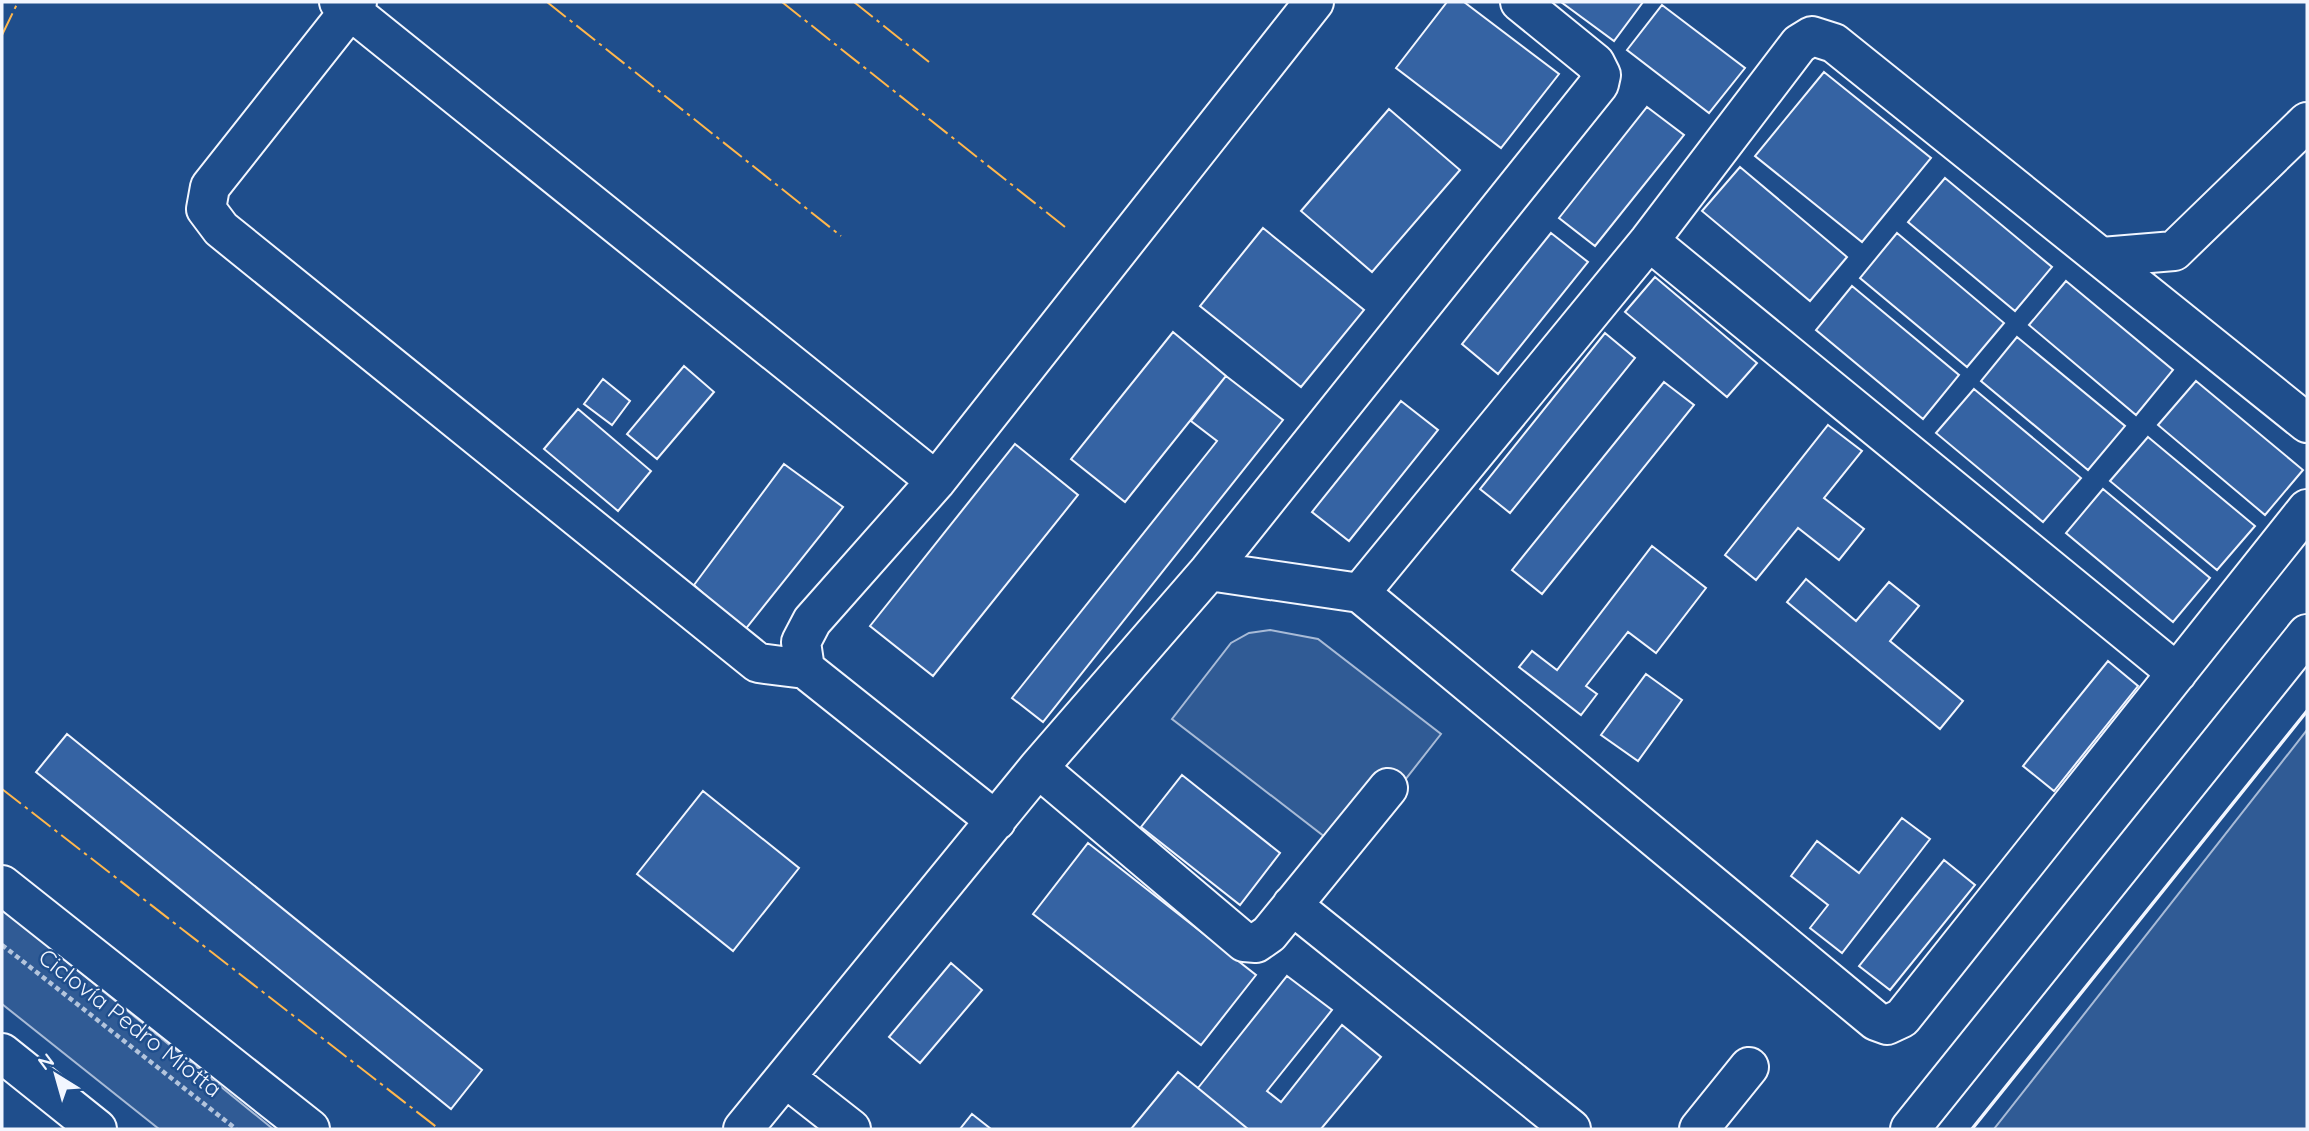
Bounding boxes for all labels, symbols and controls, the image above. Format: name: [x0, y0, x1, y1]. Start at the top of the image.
street label: Ciclovía Pedro Miotta: [33, 942, 228, 1103]
north arrow: [21, 1040, 91, 1110]
text: N: [33, 1048, 59, 1075]

